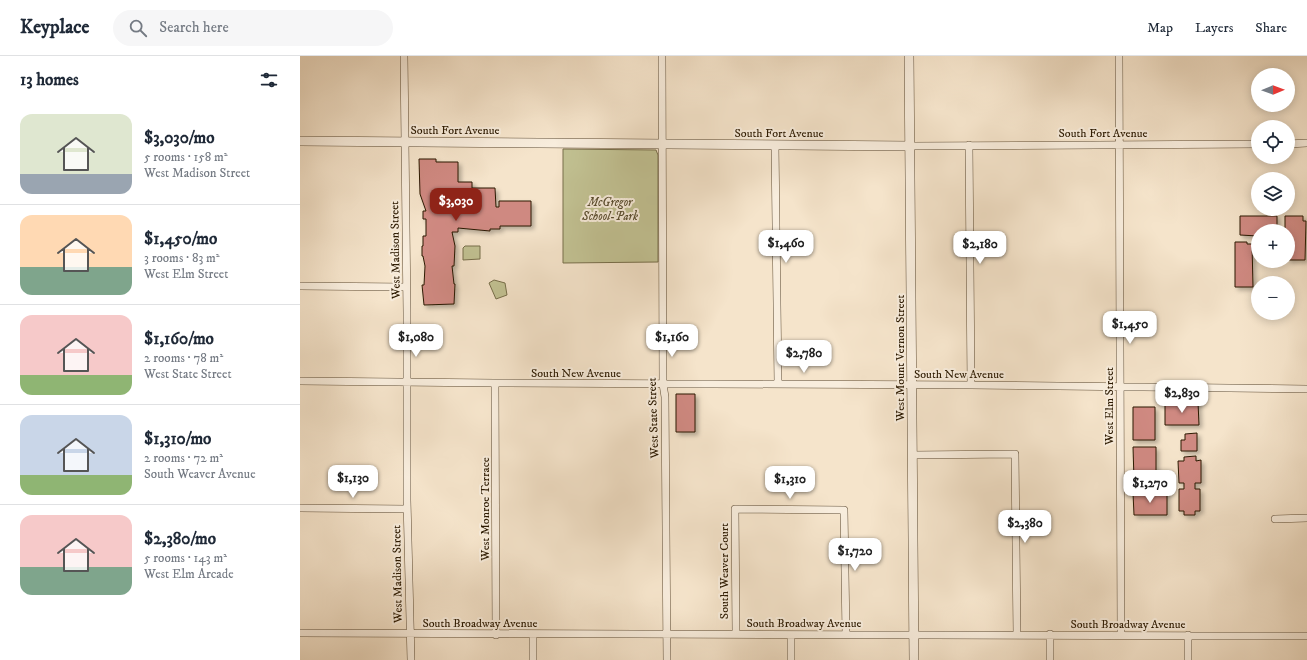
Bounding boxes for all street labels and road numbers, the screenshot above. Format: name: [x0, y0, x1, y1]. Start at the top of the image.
street label: South Fort Avenue: [411, 123, 499, 138]
street label: South Fort Avenue: [735, 126, 823, 141]
street label: South Fort Avenue: [1059, 126, 1147, 141]
street label: West Madison Street: [387, 201, 404, 300]
street label: West Mount Vernon Street: [893, 295, 908, 422]
street label: South New Avenue: [531, 366, 621, 381]
street label: South New Avenue: [914, 367, 1004, 382]
street label: West Elm Street: [1102, 367, 1117, 446]
street label: West State Street: [645, 377, 662, 460]
street label: West Monroe Terrace: [478, 457, 493, 562]
street label: South Weaver Court: [717, 523, 732, 619]
street label: West Madison Street: [389, 525, 406, 624]
street label: South Broadway Avenue: [422, 616, 538, 631]
street label: South Broadway Avenue: [746, 616, 862, 631]
street label: South Broadway Avenue: [1070, 617, 1186, 632]

